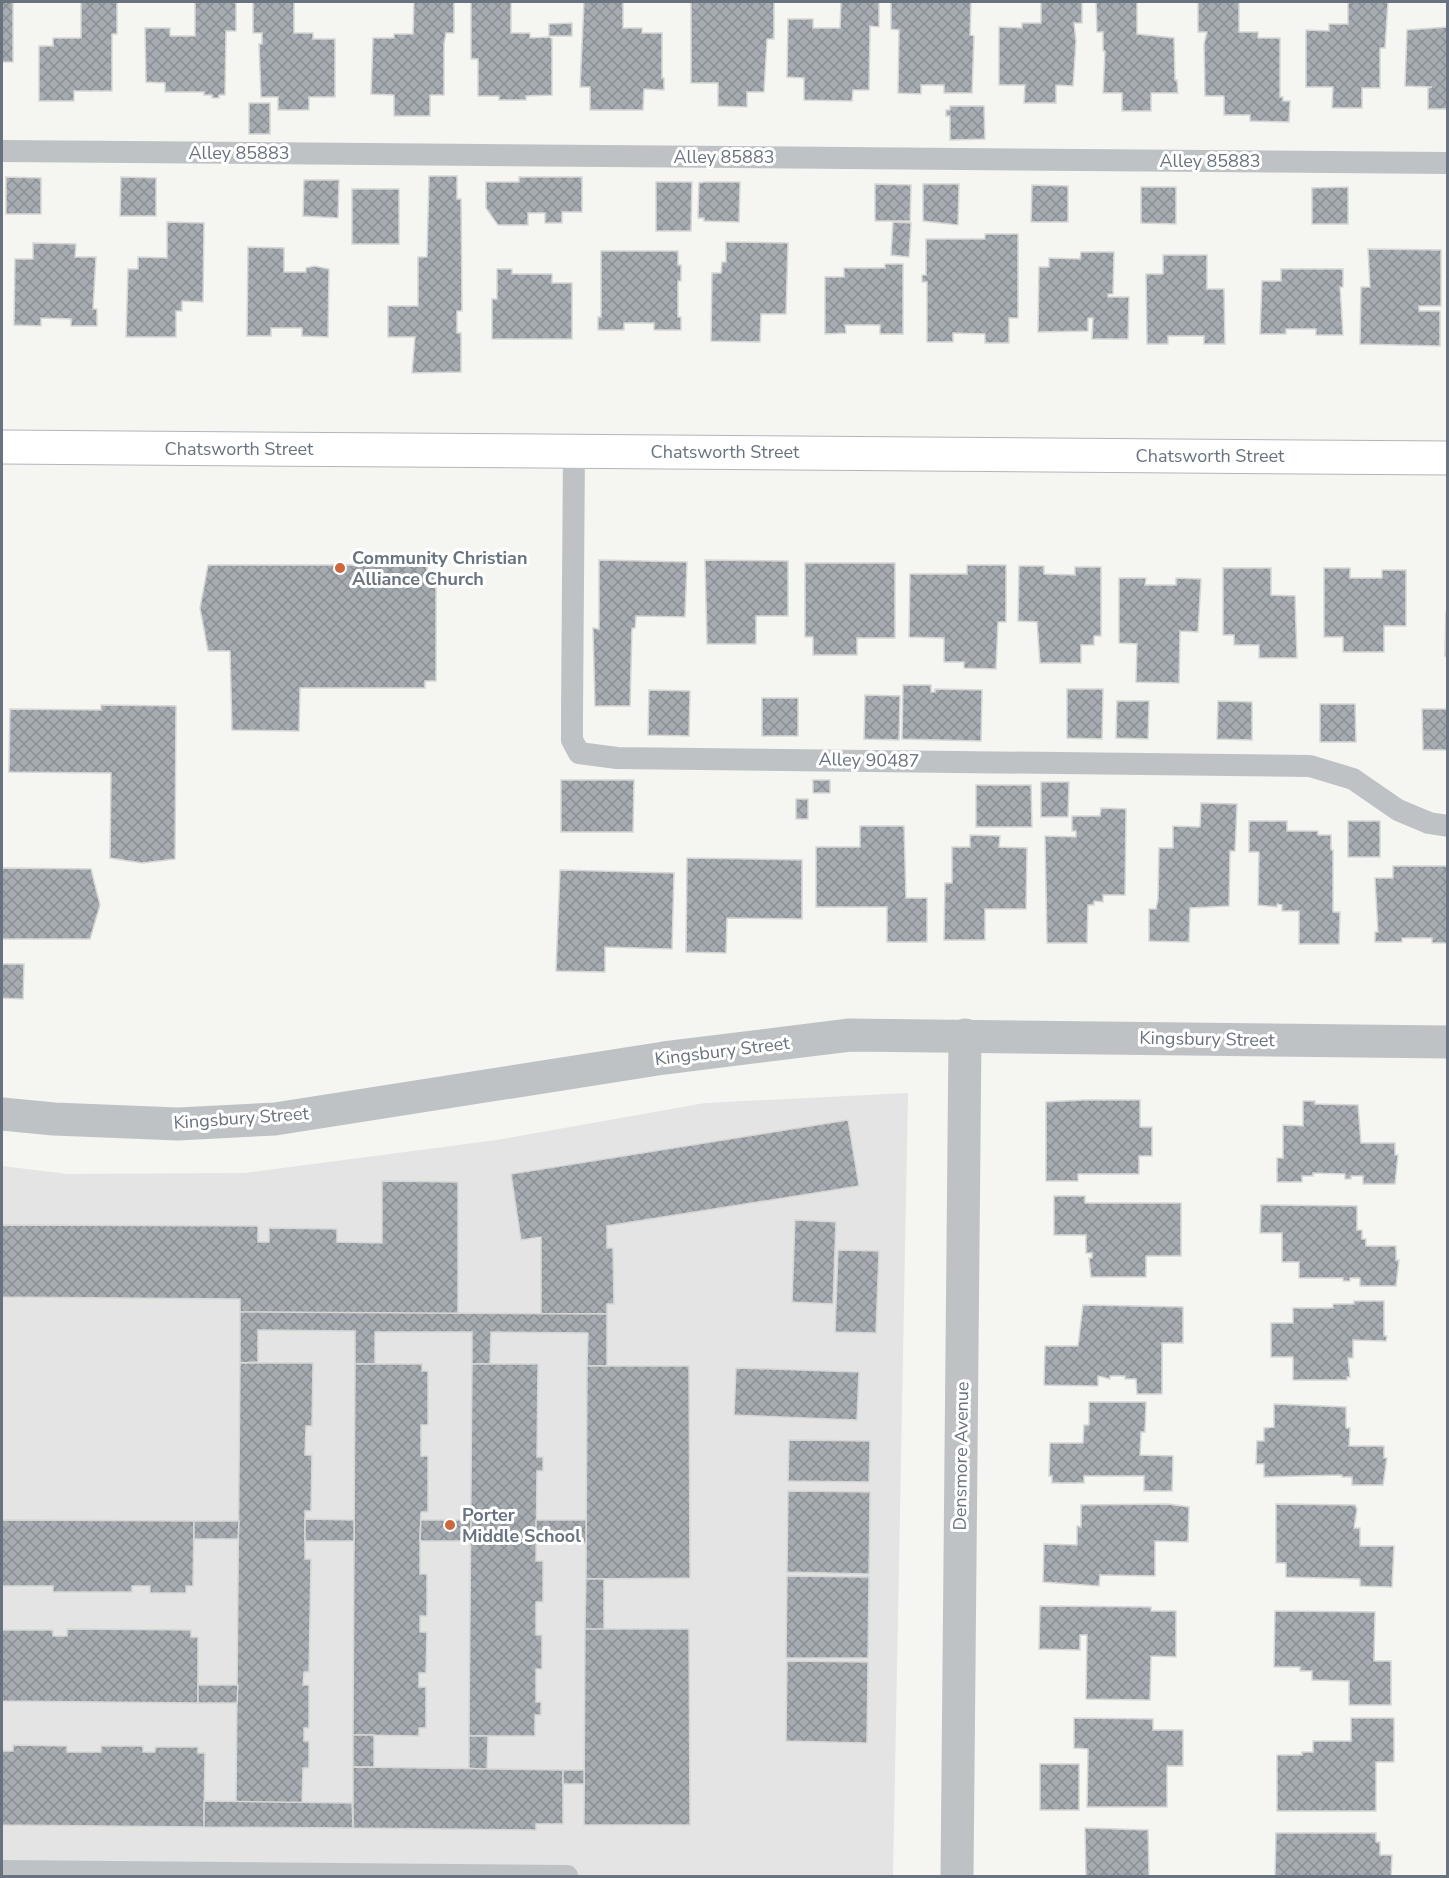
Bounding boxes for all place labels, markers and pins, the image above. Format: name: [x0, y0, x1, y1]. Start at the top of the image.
place label: Community Christian Alliance Church: [352, 546, 527, 591]
marker: Community Christian Alliance Church: [333, 561, 347, 575]
place label: Porter Middle School: [462, 1503, 581, 1548]
marker: Porter Middle School: [443, 1518, 457, 1532]

